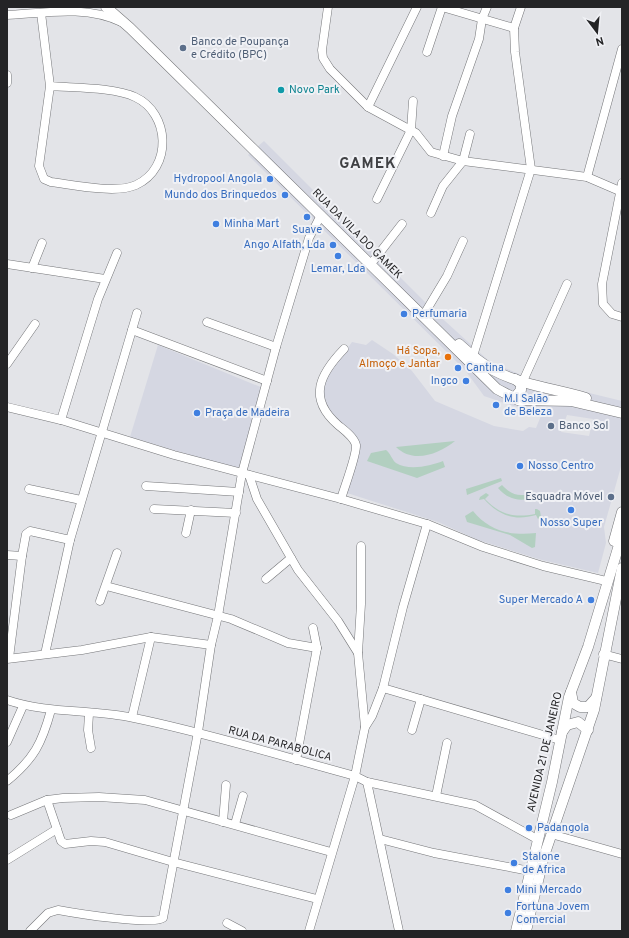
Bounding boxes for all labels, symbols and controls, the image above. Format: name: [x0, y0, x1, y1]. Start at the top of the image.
north arrow: [577, 12, 617, 52]
text: N: [594, 33, 605, 48]
place label: Banco de Poupança e Crédito (BPC): [191, 35, 289, 62]
marker: Banco de Poupança e Crédito (BPC): [178, 43, 188, 53]
place label: Novo Park: [289, 83, 340, 97]
marker: Novo Park: [276, 85, 286, 95]
district label: GAMEK: [339, 155, 397, 174]
place label: Hydropool Angola: [174, 172, 262, 186]
marker: Hydropool Angola: [265, 174, 275, 184]
street label: RUA DA VILA DO GAMEK: [309, 186, 405, 282]
place label: Mundo dos Brinquedos: [164, 188, 277, 202]
marker: Mundo dos Brinquedos: [280, 190, 290, 200]
marker: Suave: [302, 212, 312, 222]
place label: Minha Mart: [224, 217, 280, 231]
marker: Minha Mart: [211, 219, 221, 229]
place label: Suave: [292, 223, 322, 237]
place label: Ango Alfath, Lda: [244, 238, 325, 252]
marker: Ango Alfath, Lda: [328, 240, 338, 250]
marker: Lemar, Lda: [333, 251, 343, 261]
place label: Lemar, Lda: [311, 262, 366, 276]
place label: Perfumaria: [412, 307, 467, 321]
marker: Perfumaria: [399, 309, 409, 319]
place label: Há Sopa, Almoço e Jantar: [359, 344, 441, 371]
marker: Há Sopa, Almoço e Jantar: [443, 352, 453, 362]
place label: Cantina: [466, 361, 504, 375]
marker: Cantina: [453, 363, 463, 373]
place label: Ingco: [431, 374, 458, 388]
marker: Ingco: [461, 376, 471, 386]
place label: M.I Salão de Beleza: [504, 392, 552, 419]
marker: M.I Salão de Beleza: [491, 400, 501, 410]
place label: Praça de Madeira: [205, 406, 290, 420]
marker: Praça de Madeira: [192, 408, 202, 418]
place label: Banco Sol: [559, 419, 608, 433]
marker: Banco Sol: [546, 421, 556, 431]
place label: Nosso Centro: [528, 459, 594, 473]
marker: Nosso Centro: [515, 461, 525, 471]
place label: Esquadra Móvel: [525, 490, 603, 504]
marker: Esquadra Móvel: [606, 492, 616, 502]
marker: Nosso Super: [566, 505, 576, 515]
place label: Nosso Super: [540, 516, 603, 530]
place label: Super Mercado A: [499, 593, 583, 607]
marker: Super Mercado A: [586, 595, 596, 605]
street label: AVENIDA 21 DE JANEIRO: [524, 691, 566, 813]
street label: RUA DA PARABOLICA: [227, 723, 333, 765]
place label: Padangola: [537, 821, 589, 835]
marker: Padangola: [524, 823, 534, 833]
place label: Stalone de Africa: [522, 850, 566, 877]
marker: Stalone de Africa: [509, 858, 519, 868]
place label: Mini Mercado: [516, 883, 582, 897]
marker: Mini Mercado: [503, 885, 513, 895]
place label: Fortuna Jovem Comercial: [516, 900, 590, 927]
marker: Fortuna Jovem Comercial: [503, 908, 513, 918]

